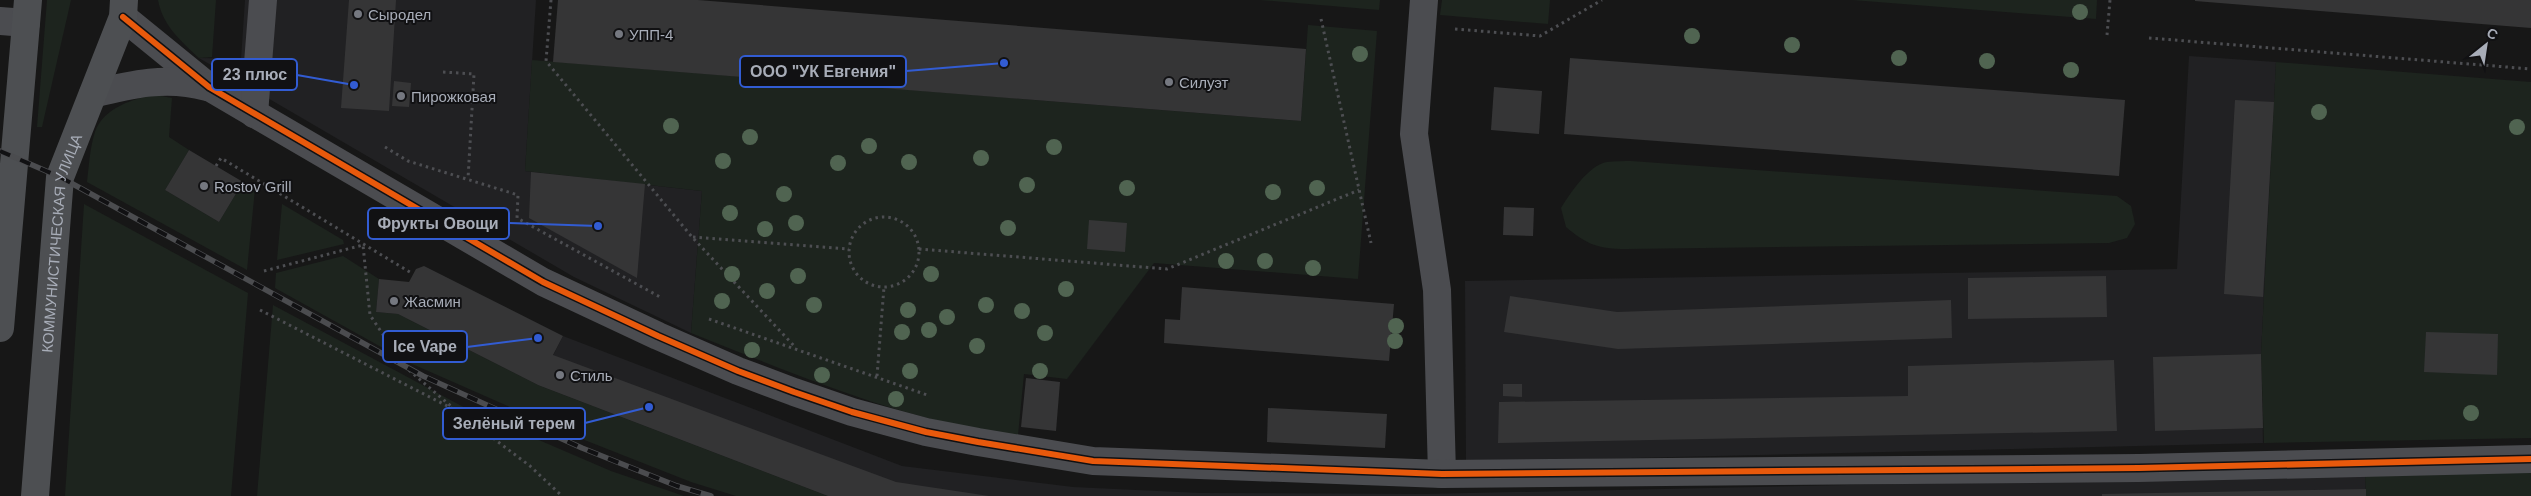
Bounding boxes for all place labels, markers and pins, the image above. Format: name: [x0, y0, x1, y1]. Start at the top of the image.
place label: Сыродел: [368, 6, 431, 23]
marker: Сыродел: [352, 8, 364, 20]
place label: УПП-4: [629, 26, 673, 43]
marker: УПП-4: [613, 28, 625, 40]
callout: ООО "УК Евгения": [740, 56, 906, 87]
callout: 23 плюс: [212, 59, 297, 90]
place label: Силуэт: [1179, 74, 1229, 91]
marker: Силуэт: [1163, 76, 1175, 88]
place label: Пирожковая: [411, 88, 496, 105]
marker: Пирожковая: [395, 90, 407, 102]
place label: Rostov Grill: [214, 178, 292, 195]
marker: Rostov Grill: [198, 180, 210, 192]
callout: Фрукты Овощи: [368, 208, 509, 239]
place label: Жасмин: [404, 293, 461, 310]
marker: Жасмин: [388, 295, 400, 307]
callout: Ice Vape: [383, 331, 467, 362]
place label: Стиль: [570, 367, 613, 384]
marker: Стиль: [554, 369, 566, 381]
callout: Зелёный терем: [443, 408, 585, 439]

